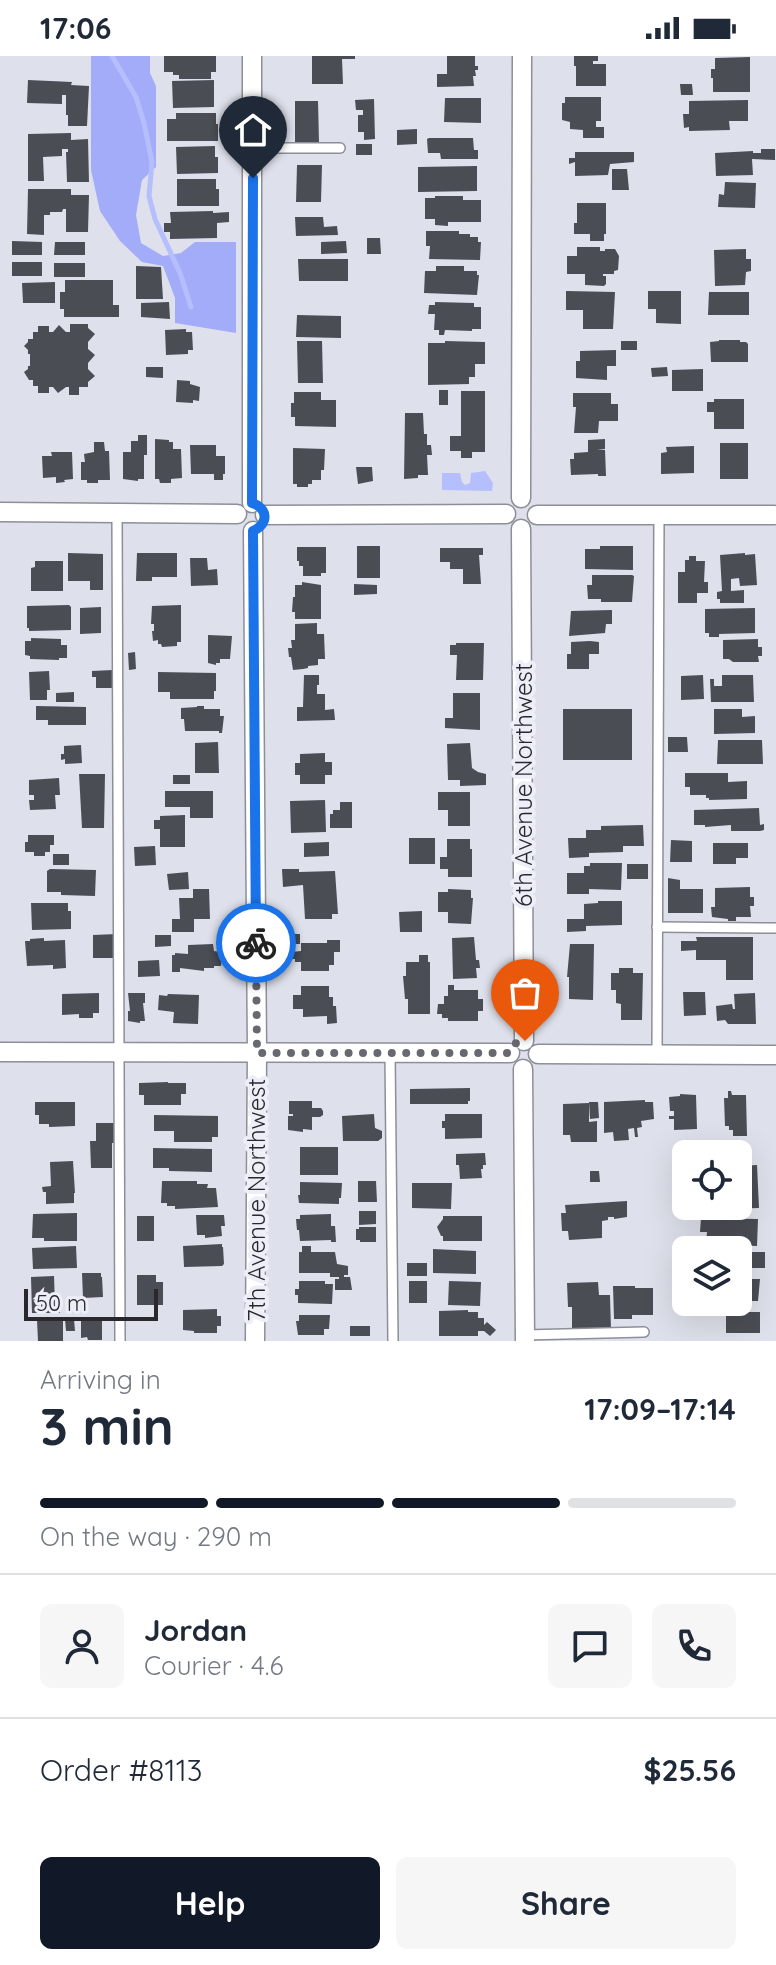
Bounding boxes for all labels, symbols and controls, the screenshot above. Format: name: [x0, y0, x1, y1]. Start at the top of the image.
text: 17:06: [40, 9, 111, 47]
pin: [219, 96, 287, 178]
icon: home: [231, 108, 275, 152]
street label: 6th Avenue Northwest: [508, 663, 538, 907]
courier: [216, 903, 296, 983]
icon: bike: [234, 921, 278, 965]
pin: [491, 959, 559, 1041]
icon: bag: [503, 971, 547, 1015]
street label: 7th Avenue Northwest: [241, 1078, 271, 1322]
map controls: [672, 1140, 752, 1316]
button: locate: [672, 1140, 752, 1220]
button: layers: [672, 1236, 752, 1316]
scale bar: [24, 1285, 158, 1321]
text: 50 m: [36, 1289, 87, 1317]
text: Arriving in: [40, 1363, 161, 1396]
text: 17:09–17:14: [584, 1390, 736, 1428]
text: 3 min: [40, 1393, 174, 1458]
text: On the way · 290 m: [40, 1520, 272, 1553]
button: person: [40, 1604, 124, 1688]
button: chat: [548, 1604, 632, 1688]
button: phone: [652, 1604, 736, 1688]
text: Jordan: [144, 1611, 247, 1649]
text: Courier · 4.6: [144, 1649, 283, 1682]
text: Order #8113: [40, 1751, 202, 1789]
text: $25.56: [644, 1751, 736, 1789]
button: Help: [40, 1857, 380, 1949]
button: Share: [396, 1857, 736, 1949]

